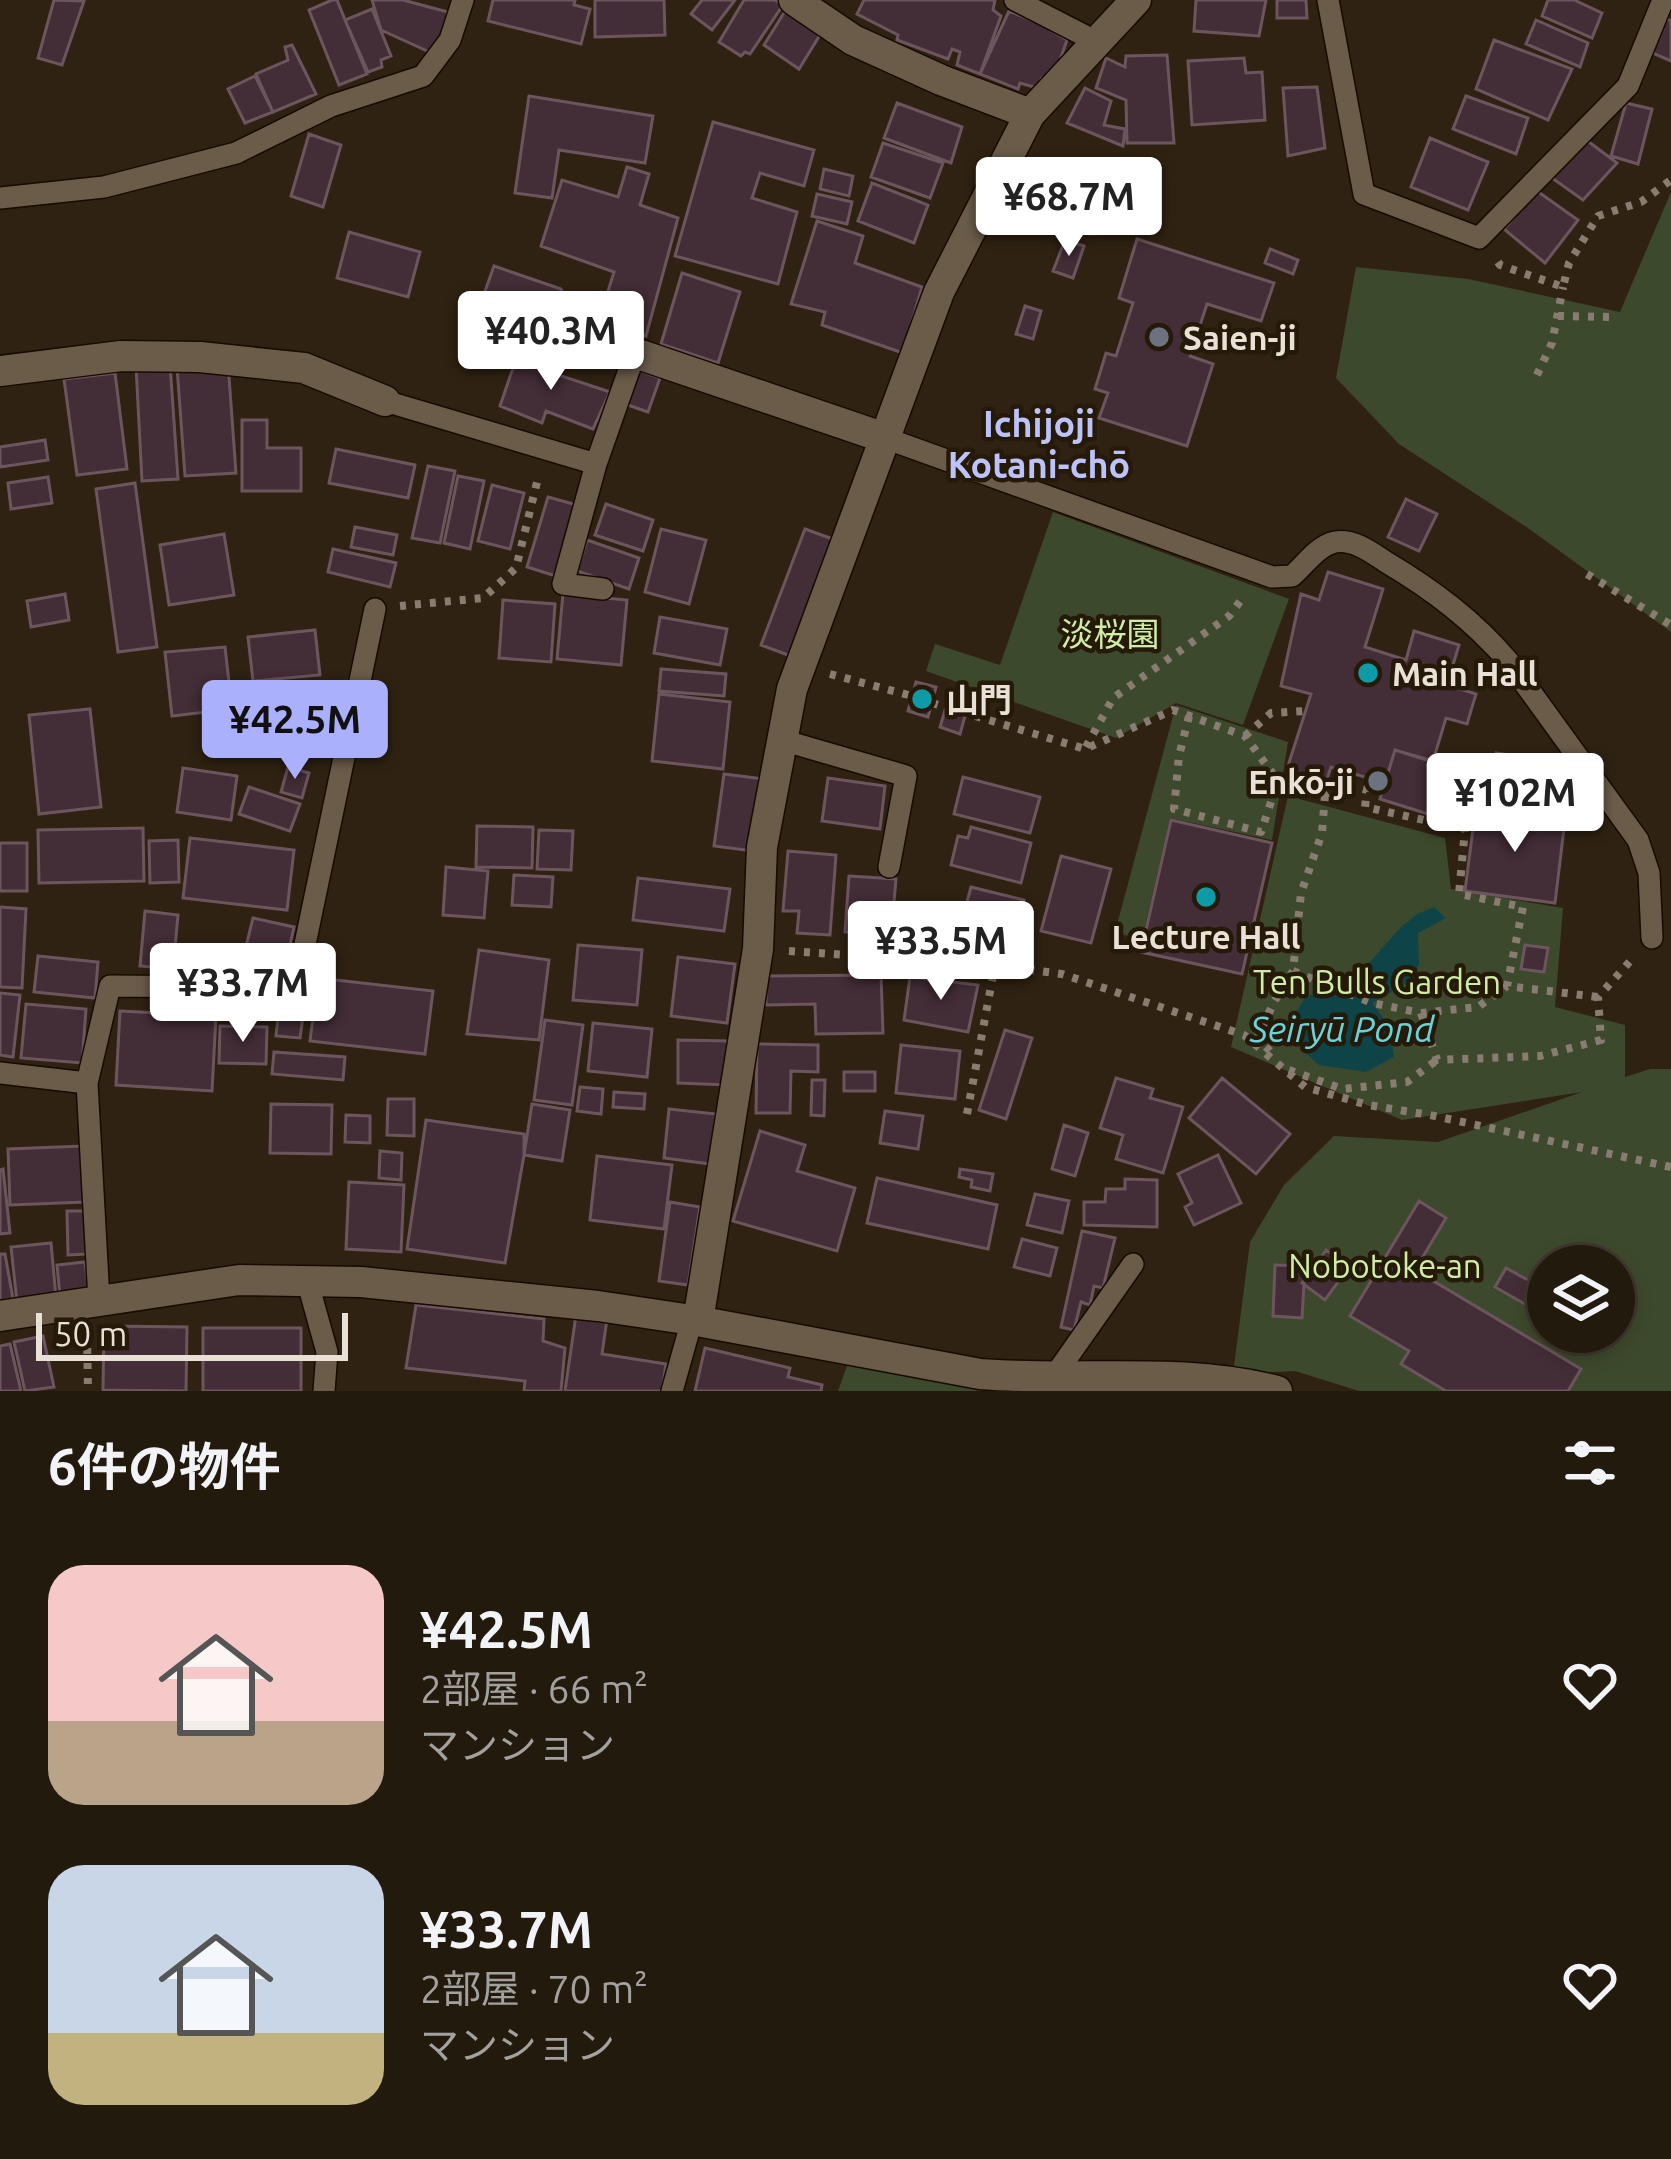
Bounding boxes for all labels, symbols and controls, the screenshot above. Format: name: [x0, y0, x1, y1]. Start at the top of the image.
pin: ¥68.7M: [971, 157, 1167, 259]
text: ¥68.7M: [1003, 174, 1135, 217]
pin: ¥40.3M: [453, 291, 649, 393]
text: ¥40.3M: [485, 308, 617, 351]
place label: Saien-ji: [1183, 319, 1297, 356]
marker: Saien-ji: [1146, 324, 1172, 350]
district label: Ichijoji Kotani-chō: [948, 403, 1130, 485]
park label: 淡桜園: [1061, 615, 1160, 652]
place label: Main Hall: [1392, 655, 1537, 692]
marker: Main Hall: [1355, 660, 1381, 686]
pin: ¥42.5M: [197, 680, 393, 782]
place label: 山門: [946, 681, 1012, 718]
marker: 山門: [909, 686, 935, 712]
text: ¥42.5M: [229, 697, 361, 740]
pin: ¥102M: [1431, 753, 1599, 855]
place label: Enkō-ji: [1248, 763, 1354, 800]
marker: Enkō-ji: [1365, 768, 1391, 794]
text: ¥102M: [1454, 770, 1576, 813]
marker: Lecture Hall: [1193, 884, 1219, 910]
pin: ¥33.5M: [843, 901, 1039, 1003]
text: ¥33.5M: [875, 918, 1007, 961]
place label: Lecture Hall: [1112, 918, 1300, 955]
pin: ¥33.7M: [145, 943, 341, 1045]
text: ¥33.7M: [177, 960, 309, 1003]
park label: Ten Bulls Garden: [1253, 963, 1501, 1000]
water label: Seiryū Pond: [1249, 1008, 1435, 1049]
map controls: [1527, 1245, 1635, 1353]
button: layers: [1527, 1245, 1635, 1353]
park label: Nobotoke-an: [1288, 1247, 1482, 1284]
scale bar: [36, 1307, 348, 1360]
text: 50 m: [54, 1315, 127, 1352]
icon: filters: [1557, 1430, 1623, 1496]
text: 6件の物件: [48, 1437, 281, 1495]
text: ¥42.5M: [420, 1600, 593, 1658]
icon: home: [144, 1613, 288, 1757]
icon: heart: [1557, 1652, 1623, 1718]
text: 2部屋 · 66 m²: [420, 1667, 648, 1710]
text: マンション: [420, 1723, 615, 1766]
text: ¥33.7M: [420, 1900, 593, 1958]
icon: home: [144, 1913, 288, 2057]
icon: heart: [1557, 1952, 1623, 2018]
text: 2部屋 · 70 m²: [420, 1967, 648, 2010]
text: マンション: [420, 2023, 615, 2066]

